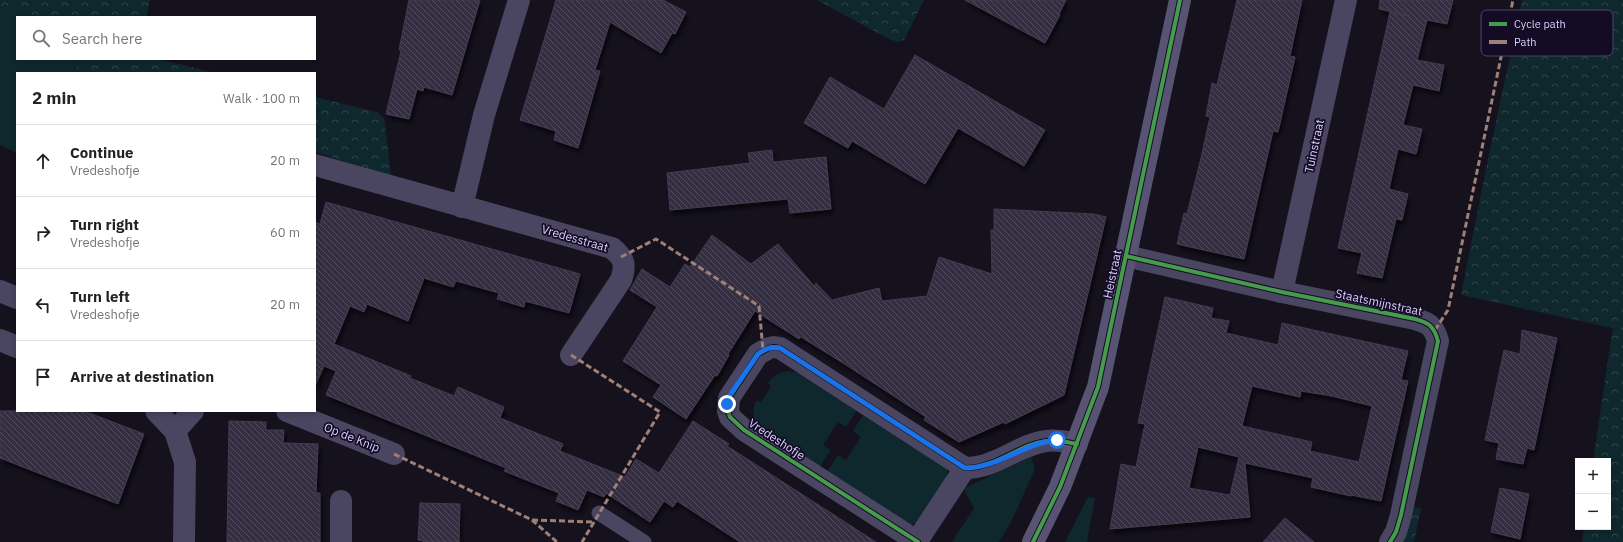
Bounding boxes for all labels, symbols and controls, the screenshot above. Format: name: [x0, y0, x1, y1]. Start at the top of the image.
legend: [1481, 10, 1613, 56]
search box: [16, 16, 316, 60]
text: Cycle path: [1514, 17, 1566, 31]
icon: search: [30, 27, 52, 49]
text: Search here: [62, 29, 142, 48]
text: Path: [1514, 35, 1537, 49]
text: 2 min: [32, 87, 76, 109]
text: Walk · 100 m: [223, 90, 300, 107]
street label: Tuinstraat: [1301, 118, 1327, 174]
text: Continue: [70, 143, 134, 162]
icon: ahead: [32, 150, 54, 172]
text: 20 m: [270, 152, 300, 169]
text: Vredeshofje: [70, 162, 140, 179]
text: Turn right: [70, 215, 139, 234]
street label: Vredesstraat: [540, 221, 610, 255]
icon: right: [32, 222, 54, 244]
text: 60 m: [270, 224, 300, 241]
text: Vredeshofje: [70, 234, 140, 251]
street label: Heistraat: [1100, 248, 1124, 300]
street label: Staatsmijnstraat: [1334, 285, 1424, 319]
text: Turn left: [70, 287, 130, 306]
icon: left: [32, 294, 54, 316]
text: 20 m: [270, 296, 300, 313]
text: Vredeshofje: [70, 306, 140, 323]
icon: arrive: [32, 366, 54, 388]
text: Arrive at destination: [70, 367, 214, 386]
route end: [718, 395, 736, 413]
street label: Vredeshofje: [746, 415, 808, 463]
street label: Op de Knip: [322, 419, 382, 455]
route start: [1048, 431, 1066, 449]
map controls: [1575, 458, 1611, 530]
button: +: [1575, 458, 1611, 494]
button: −: [1575, 494, 1611, 530]

